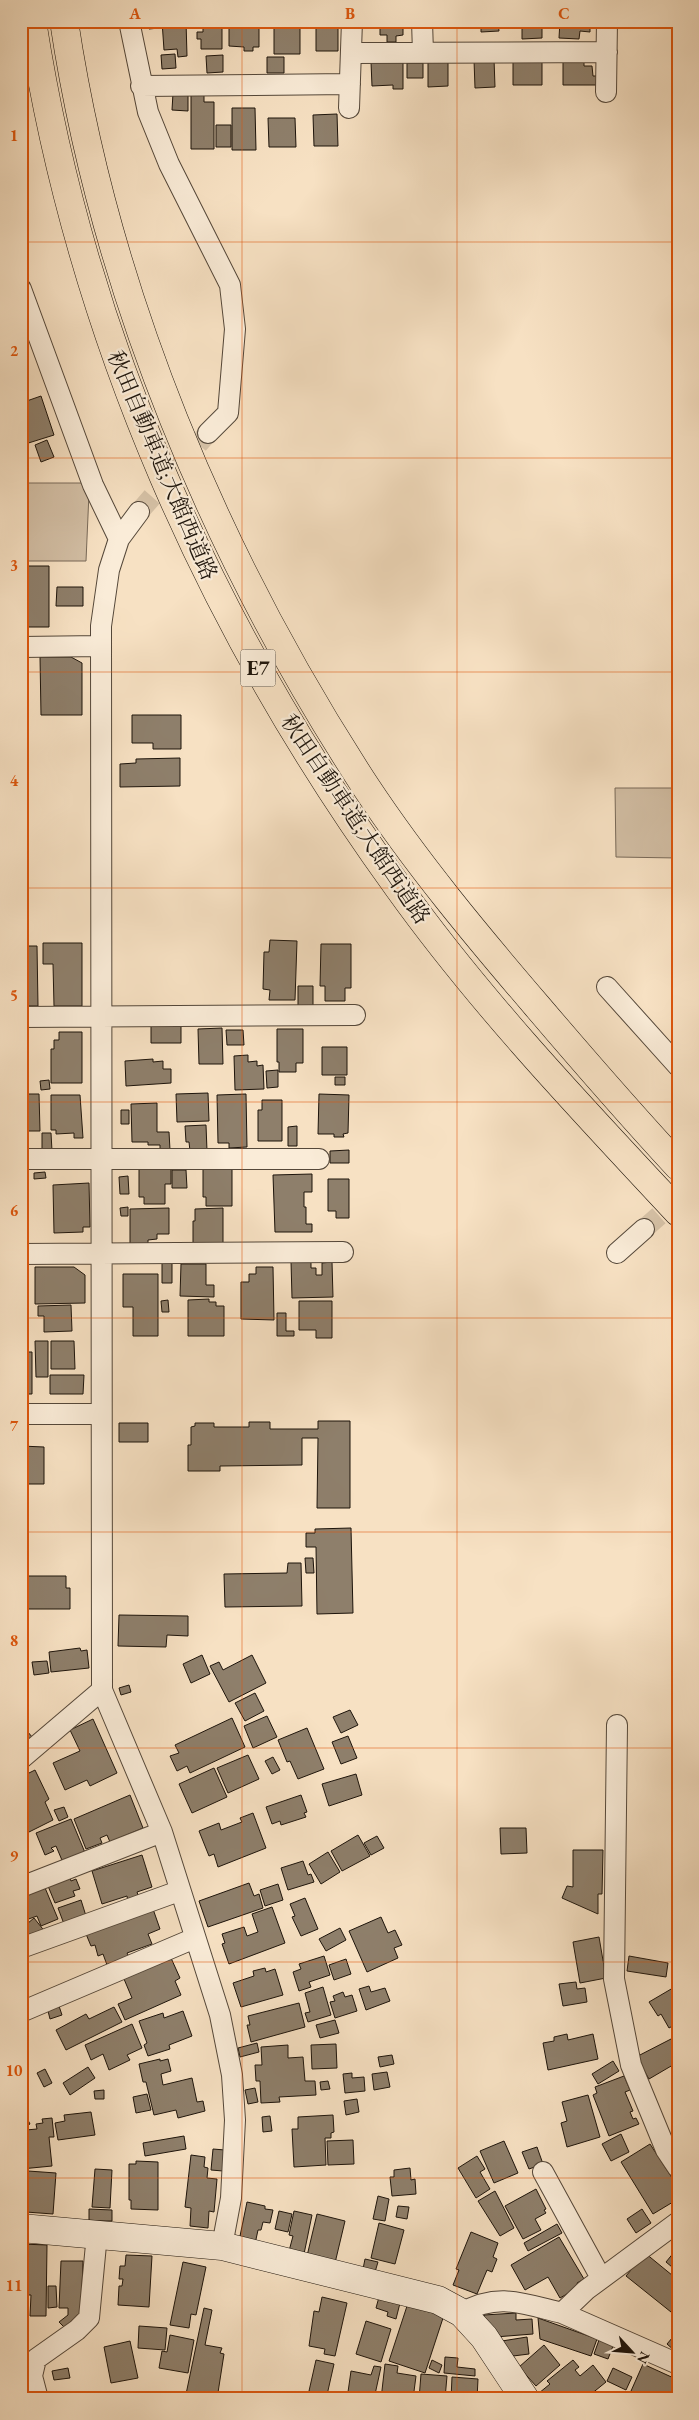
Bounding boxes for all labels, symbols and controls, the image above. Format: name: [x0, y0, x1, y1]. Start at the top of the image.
text: A: [128, 3, 141, 24]
text: B: [345, 3, 355, 24]
text: C: [558, 3, 570, 24]
text: 1: [10, 125, 18, 146]
text: 2: [10, 340, 19, 361]
street label: 秋田自動車道;大館西道路: [101, 346, 224, 585]
text: 3: [10, 555, 18, 576]
road number: E7: [240, 650, 276, 686]
street label: 秋田自動車道;大館西道路: [274, 709, 437, 930]
text: 4: [10, 770, 19, 791]
text: 5: [10, 985, 18, 1006]
text: 6: [10, 1200, 19, 1221]
text: 7: [10, 1415, 19, 1436]
text: 8: [10, 1630, 18, 1651]
text: 9: [10, 1845, 19, 1866]
text: 10: [6, 2060, 23, 2081]
text: 11: [6, 2275, 22, 2296]
north arrow: [606, 2328, 656, 2378]
text: N: [633, 2349, 654, 2367]

